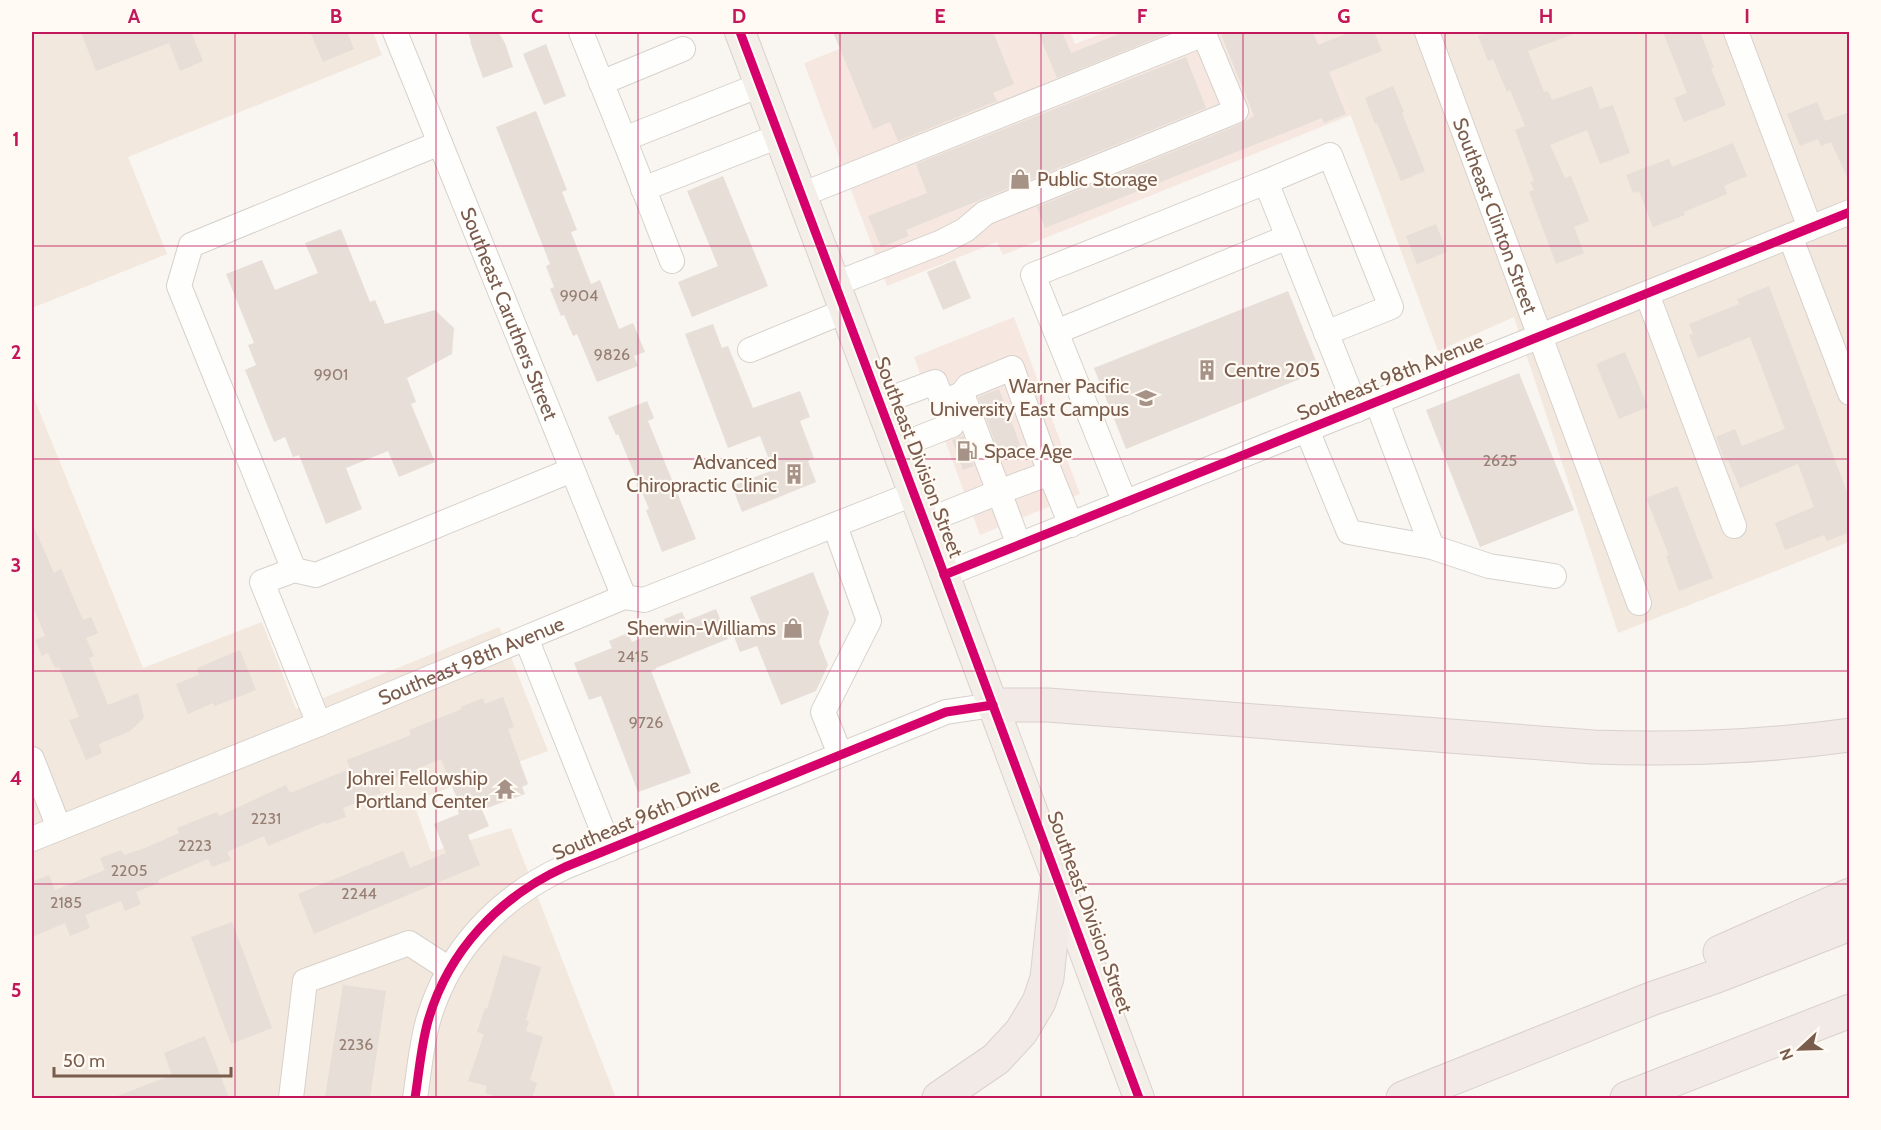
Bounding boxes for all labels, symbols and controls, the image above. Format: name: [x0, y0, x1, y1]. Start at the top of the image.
text: A: [128, 4, 141, 28]
text: B: [330, 4, 342, 28]
text: C: [531, 4, 543, 28]
text: D: [732, 4, 746, 28]
text: E: [934, 4, 946, 28]
text: F: [1137, 4, 1148, 28]
text: G: [1337, 4, 1351, 28]
text: H: [1539, 4, 1553, 28]
text: I: [1744, 4, 1750, 28]
street label: Southeast Clinton Street: [1448, 114, 1543, 317]
text: 1: [12, 127, 20, 151]
shop icon: Public Storage: [1008, 167, 1032, 191]
place label: Public Storage: [1037, 167, 1157, 191]
street label: Southeast Caruthers Street: [455, 204, 563, 424]
house number: 9904: [560, 286, 598, 305]
street label: Southeast 98th Avenue: [1293, 329, 1487, 425]
text: 2: [11, 340, 21, 364]
house number: 9826: [594, 345, 630, 364]
street label: Southeast Division Street: [870, 353, 969, 561]
building icon: Centre 205: [1195, 358, 1219, 382]
place label: Centre 205: [1224, 358, 1320, 382]
house number: 9901: [314, 365, 348, 384]
place label: Warner Pacific University East Campus: [930, 374, 1129, 421]
school or university icon: Warner Pacific University East Campus: [1134, 386, 1158, 410]
fuel station icon: Space Age: [955, 439, 979, 463]
place label: Space Age: [984, 439, 1072, 463]
place label: Advanced Chiropractic Clinic: [626, 450, 777, 497]
house number: 2625: [1483, 451, 1517, 470]
building icon: Advanced Chiropractic Clinic: [782, 462, 806, 486]
text: 3: [11, 553, 21, 577]
street label: Southeast 98th Avenue: [375, 611, 568, 710]
place label: Sherwin-Williams: [627, 616, 776, 640]
shop icon: Sherwin-Williams: [781, 616, 805, 640]
house number: 2415: [617, 647, 649, 666]
house number: 9726: [629, 713, 663, 732]
text: 4: [10, 766, 22, 790]
place label: Johrei Fellowship Portland Center: [346, 766, 489, 813]
street label: Southeast 96th Drive: [549, 773, 723, 865]
temple icon: Johrei Fellowship Portland Center: [493, 777, 517, 801]
street label: Southeast Division Street: [1042, 808, 1138, 1017]
house number: 2231: [251, 809, 281, 828]
house number: 2223: [178, 836, 212, 855]
house number: 2205: [111, 861, 147, 880]
house number: 2244: [341, 884, 377, 903]
house number: 2185: [50, 893, 82, 912]
text: 5: [11, 978, 21, 1002]
north arrow: [1770, 1019, 1830, 1079]
house number: 2236: [339, 1035, 373, 1054]
scale bar: [54, 1040, 231, 1078]
text: N: [1776, 1046, 1797, 1063]
text: 50 m: [63, 1050, 105, 1072]

